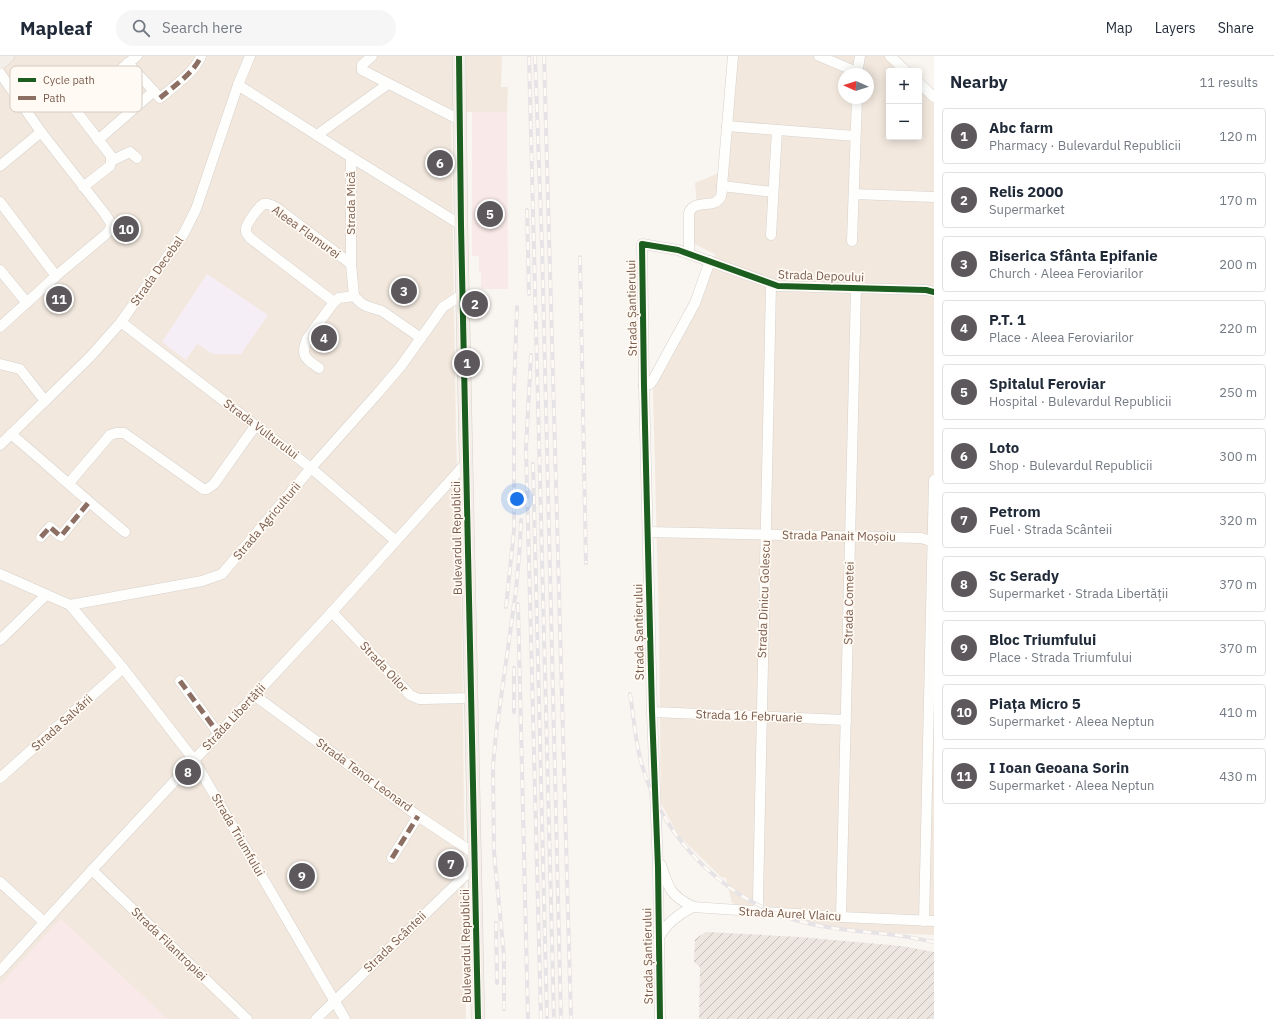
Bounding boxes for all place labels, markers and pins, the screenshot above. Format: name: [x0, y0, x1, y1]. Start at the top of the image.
pin: 6: [427, 148, 453, 178]
pin: 5: [477, 199, 503, 229]
pin: 10: [113, 214, 139, 244]
pin: 3: [391, 276, 417, 306]
pin: 11: [46, 284, 72, 314]
pin: 2: [462, 289, 488, 319]
pin: 4: [311, 323, 337, 353]
pin: 1: [454, 348, 480, 378]
pin: 8: [175, 757, 201, 787]
pin: 7: [438, 849, 464, 879]
pin: 9: [289, 861, 315, 891]

